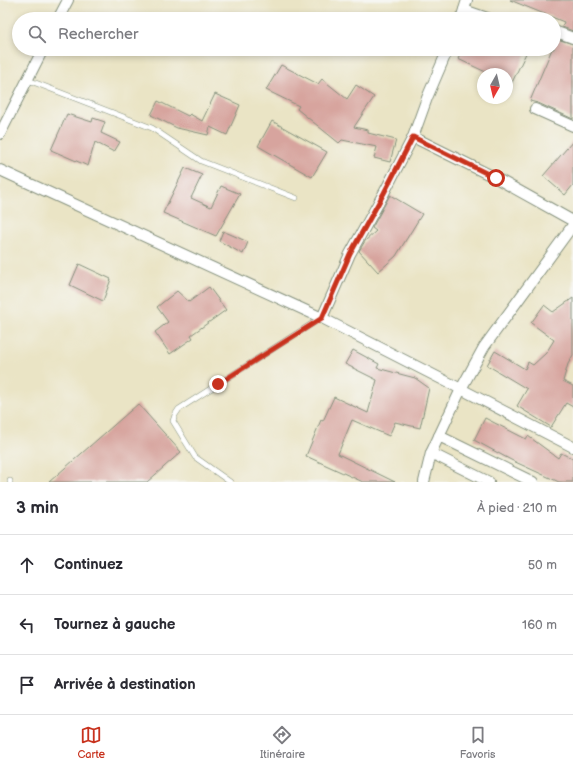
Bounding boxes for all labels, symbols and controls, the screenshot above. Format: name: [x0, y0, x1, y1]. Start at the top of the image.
search box: [12, 12, 561, 56]
icon: search: [26, 23, 48, 45]
text: Rechercher: [58, 25, 138, 44]
north arrow: [477, 68, 513, 104]
route start: [487, 169, 505, 187]
route end: [209, 375, 227, 393]
text: 3 min: [16, 498, 59, 518]
text: À pied · 210 m: [477, 500, 557, 516]
icon: ahead: [16, 554, 38, 576]
text: Continuez: [54, 555, 123, 574]
text: 50 m: [528, 557, 557, 573]
icon: left: [16, 614, 38, 636]
text: Tournez à gauche: [54, 615, 175, 634]
text: 160 m: [522, 617, 557, 633]
icon: arrive: [16, 674, 38, 696]
text: Arrivée à destination: [54, 675, 196, 694]
tab: Carte: [77, 724, 105, 761]
tab: Itinéraire: [260, 724, 305, 761]
tab: Favoris: [460, 724, 496, 761]

